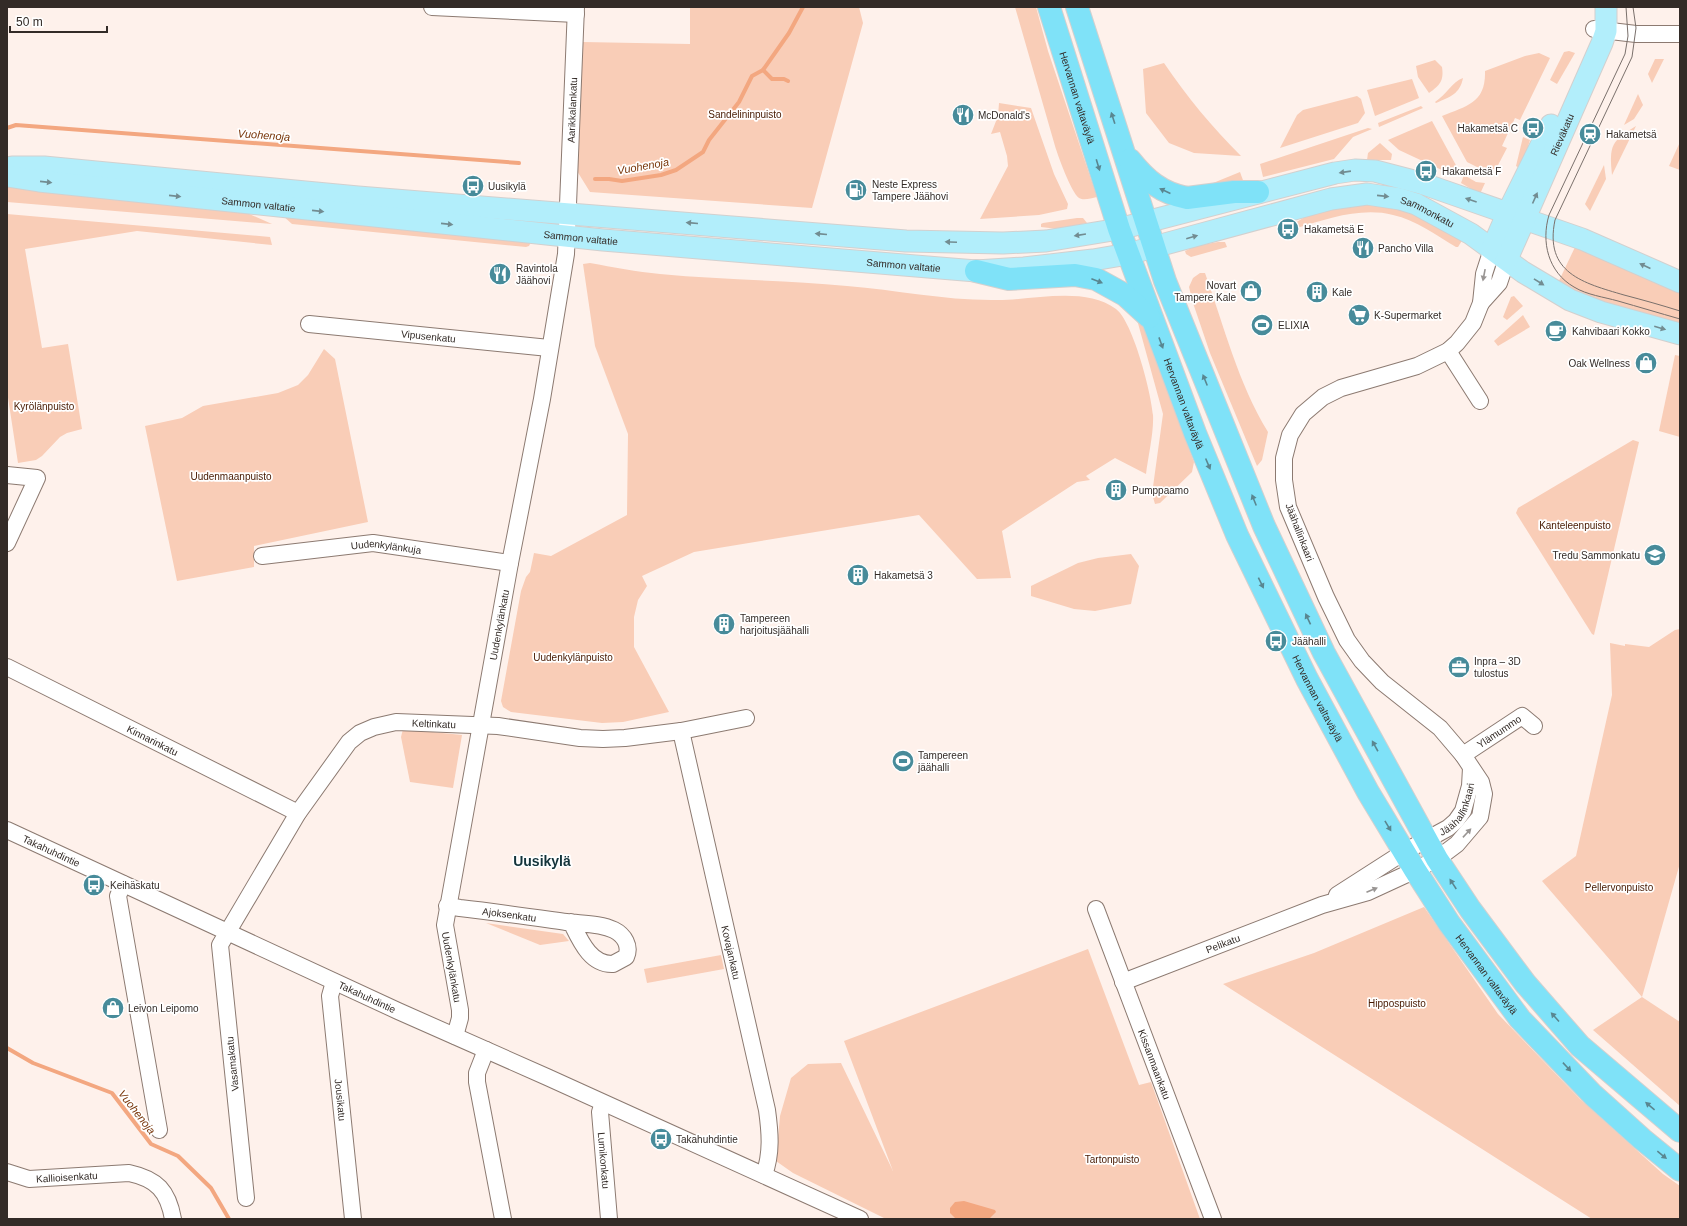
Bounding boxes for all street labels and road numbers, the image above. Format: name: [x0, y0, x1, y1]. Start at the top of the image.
street label: Hervannan valtaväylä: [1057, 50, 1097, 146]
street label: Aarikkalankatu: [566, 77, 579, 143]
street label: Rieväkatu: [1548, 112, 1576, 157]
street label: Sammonkatu: [1399, 194, 1456, 230]
street label: Sammon valtatie: [221, 195, 296, 214]
street label: Sammon valtatie: [543, 229, 619, 247]
street label: Sammon valtatie: [866, 257, 941, 274]
street label: Vipusenkatu: [400, 328, 456, 345]
street label: Hervannan valtaväylä: [1162, 357, 1206, 451]
street label: Jäähallinkaari: [1283, 502, 1316, 563]
street label: Uudenkylänkuja: [350, 538, 422, 556]
street label: Uudenkylänkatu: [488, 589, 511, 661]
street label: Hervannan valtaväylä: [1290, 653, 1345, 744]
street label: Ylämummo: [1475, 713, 1524, 750]
street label: Keltinkatu: [412, 718, 456, 730]
street label: Kinnarinkatu: [125, 723, 180, 758]
street label: Jäähallinkaari: [1437, 783, 1476, 838]
street label: Takahuhdintie: [21, 833, 82, 869]
street label: Ajoksenkatu: [482, 906, 537, 924]
street label: Kovajankatu: [719, 924, 742, 981]
street label: Uudenkylänkatu: [440, 931, 463, 1003]
street label: Pelikatu: [1204, 932, 1242, 955]
street label: Hervannan valtaväylä: [1453, 933, 1520, 1017]
street label: Takahuhdintie: [337, 979, 398, 1015]
street label: Kissanmaankatu: [1136, 1028, 1172, 1101]
street label: Vasamakatu: [224, 1036, 241, 1092]
street label: Jousikatu: [333, 1078, 348, 1122]
street label: Lumikonkatu: [596, 1132, 611, 1189]
street label: Kallioisenkatu: [36, 1170, 98, 1185]

